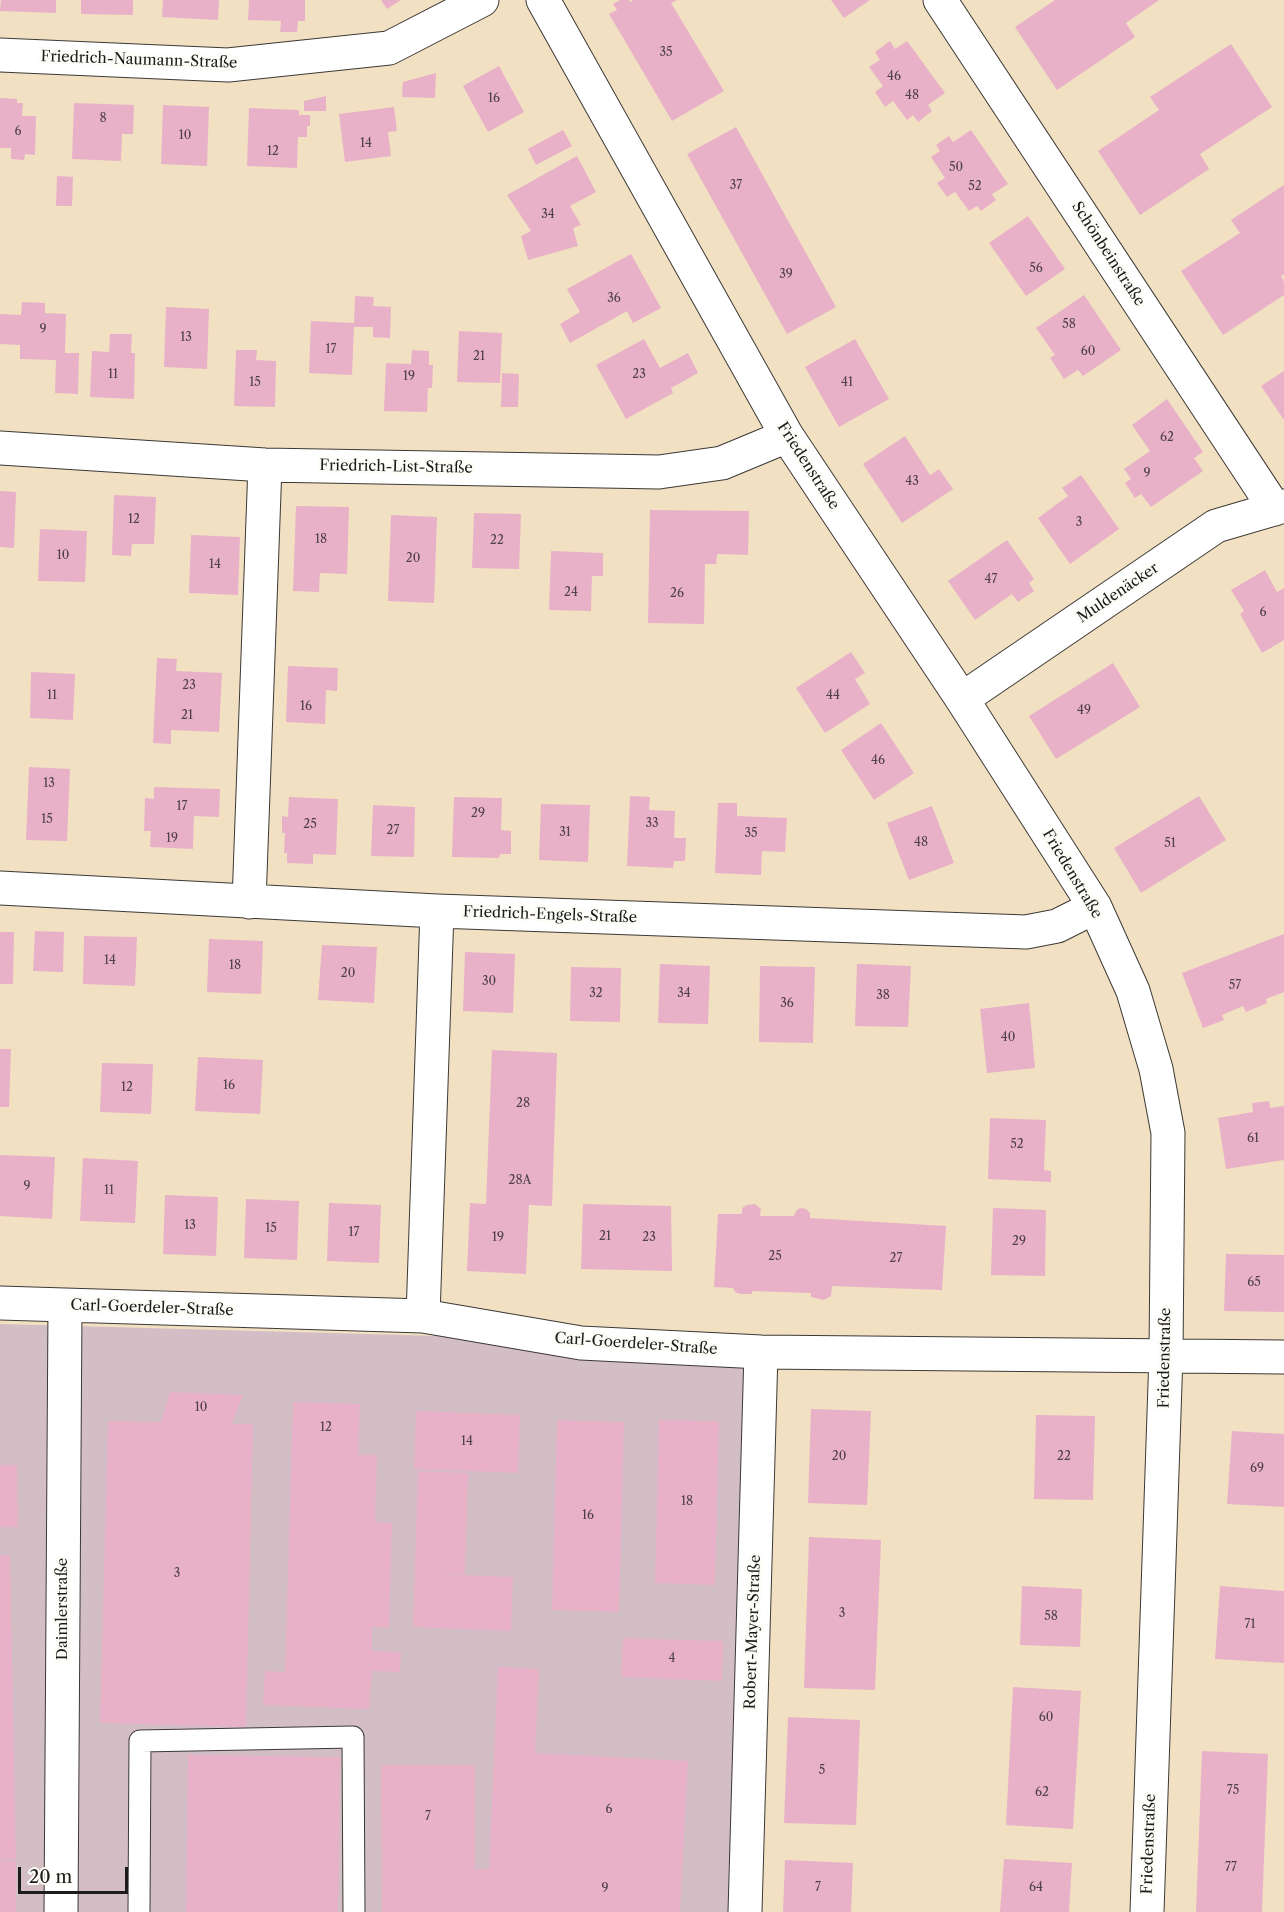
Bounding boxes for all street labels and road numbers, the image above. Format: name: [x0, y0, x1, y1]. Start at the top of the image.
street label: Friedrich-Naumann-Straße: [40, 48, 238, 72]
street label: Schönbeinstraße: [1068, 198, 1148, 310]
street label: Friedenstraße: [773, 419, 843, 513]
street label: Friedrich-List-Straße: [319, 457, 473, 477]
street label: Muldenäcker: [1074, 559, 1162, 627]
street label: Friedenstraße: [1038, 826, 1106, 922]
street label: Friedrich-Engels-Straße: [463, 903, 637, 927]
street label: Carl-Goerdeler-Straße: [70, 1296, 234, 1320]
street label: Friedenstraße: [1155, 1308, 1175, 1408]
street label: Carl-Goerdeler-Straße: [554, 1329, 718, 1359]
street label: Robert-Mayer-Straße: [741, 1554, 765, 1710]
street label: Daimlerstraße: [54, 1558, 72, 1660]
street label: Friedenstraße: [1138, 1793, 1160, 1895]

